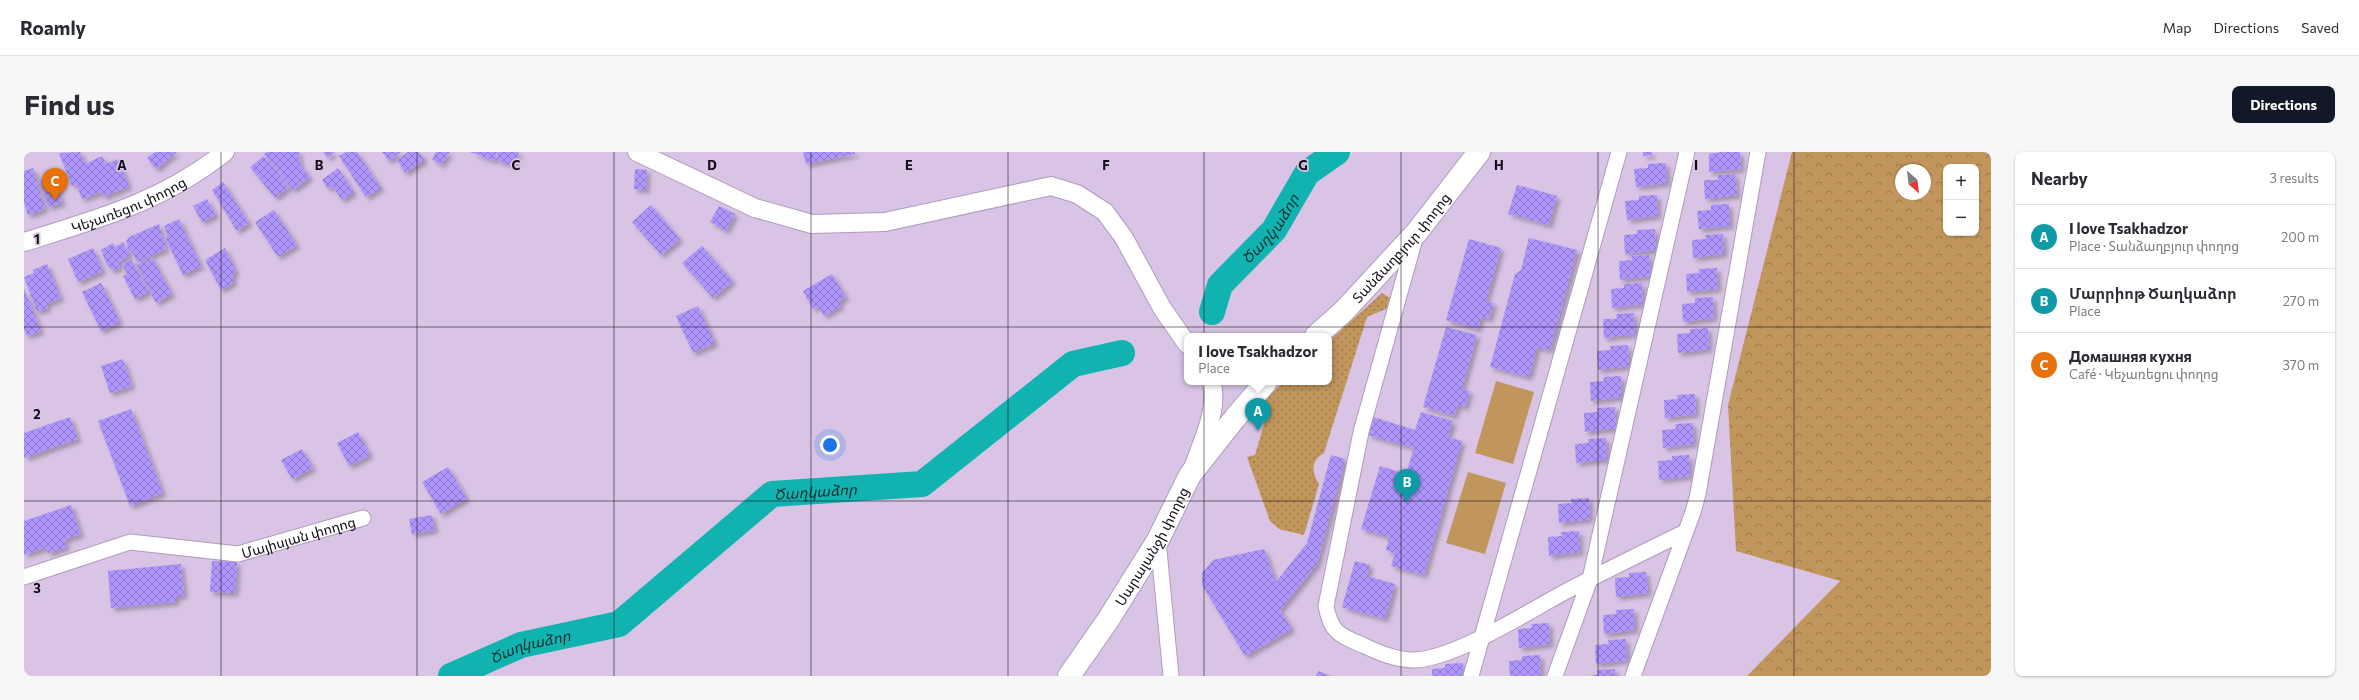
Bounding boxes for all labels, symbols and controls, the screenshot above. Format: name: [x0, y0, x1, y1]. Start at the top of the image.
text: Roamly: [20, 16, 86, 39]
text: Map: [2163, 19, 2192, 36]
text: Directions: [2214, 19, 2279, 36]
text: Saved: [2301, 19, 2339, 36]
button: Directions: [2232, 86, 2335, 123]
text: Find us: [24, 87, 115, 121]
text: A: [117, 157, 127, 173]
text: B: [315, 157, 324, 173]
text: C: [512, 157, 521, 173]
text: D: [707, 157, 717, 173]
text: E: [905, 157, 913, 173]
text: F: [1102, 157, 1110, 173]
text: G: [1298, 157, 1308, 173]
text: H: [1494, 157, 1504, 173]
text: I: [1694, 157, 1698, 173]
north arrow: [1895, 164, 1931, 200]
map controls: [1943, 164, 1979, 236]
button: +: [1943, 164, 1979, 200]
pin: C: [42, 168, 68, 201]
text: Nearby: [2031, 168, 2088, 189]
text: 3 results: [2270, 170, 2319, 186]
street label: Կեչառեցու փողոց: [69, 173, 189, 235]
street label: Տանձաղբյուր փողոց: [1348, 189, 1453, 306]
water label: Ծաղկաձոր: [1238, 190, 1303, 267]
button: −: [1943, 200, 1979, 236]
text: I love Tsakhadzor: [2069, 219, 2188, 237]
text: A: [2039, 229, 2049, 245]
text: 200 m: [2281, 229, 2319, 245]
text: 1: [34, 231, 40, 247]
text: Place · Տանձաղբյուր փողոց: [2069, 238, 2239, 254]
text: Մարրիոթ Ծաղկաձոր: [2069, 284, 2237, 302]
text: B: [2040, 293, 2048, 309]
text: 270 m: [2283, 293, 2319, 309]
text: Place: [2069, 303, 2101, 319]
popup: [1184, 333, 1332, 385]
text: I love Tsakhadzor: [1198, 342, 1318, 360]
text: Домашняя кухня: [2069, 347, 2192, 365]
text: C: [2040, 357, 2048, 373]
text: 370 m: [2282, 357, 2319, 373]
text: Place: [1198, 360, 1230, 376]
text: Café · Կեչառեցու փողոց: [2069, 366, 2219, 382]
pin: A: [1245, 398, 1271, 431]
text: 2: [33, 406, 41, 422]
your location: [820, 435, 840, 455]
pin: B: [1394, 469, 1420, 502]
water label: Ծաղկաձոր: [773, 479, 859, 503]
street label: Սարալանջի փողոց: [1111, 484, 1191, 609]
street label: Մայիսյան փողոց: [239, 512, 357, 561]
text: 3: [33, 580, 41, 596]
water label: Ծաղկաձոր: [487, 625, 573, 667]

